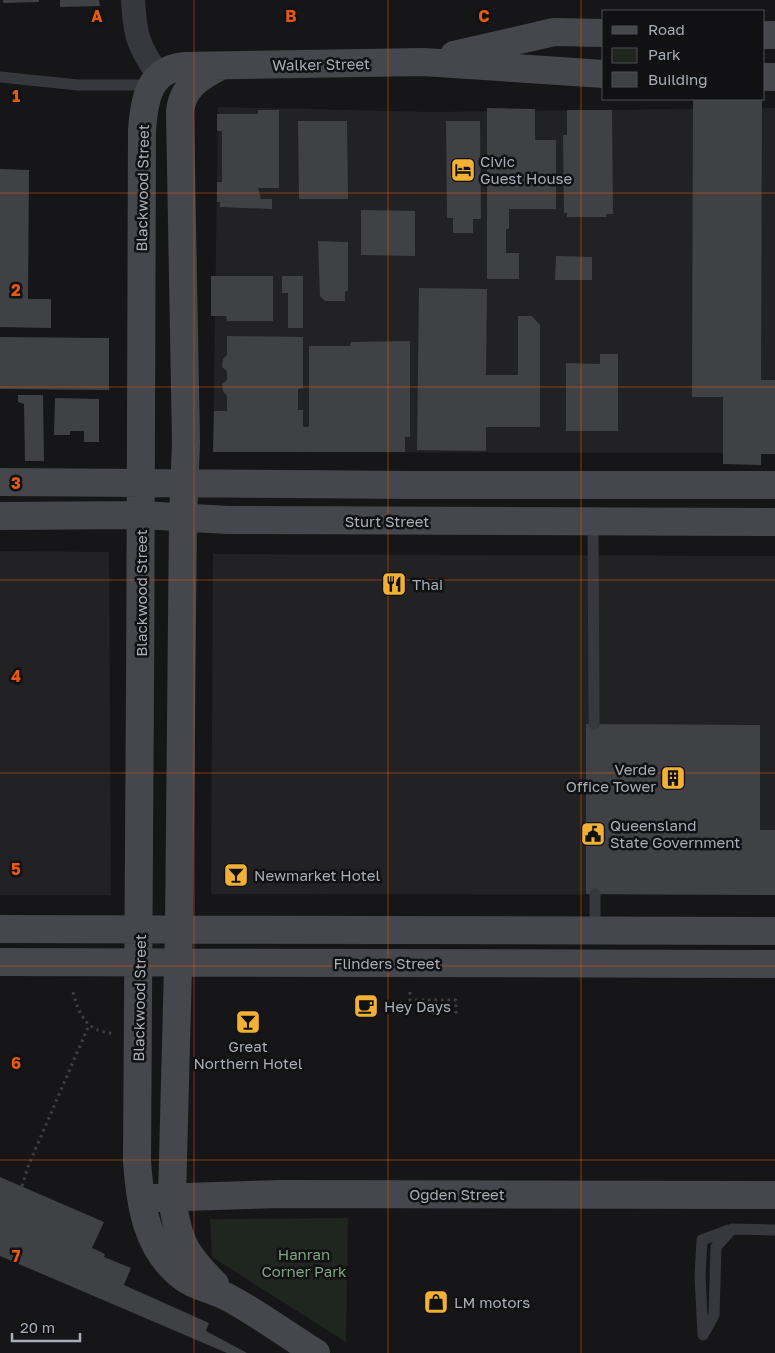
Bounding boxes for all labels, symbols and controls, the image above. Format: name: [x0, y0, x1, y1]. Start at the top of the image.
text: A: [91, 6, 103, 26]
text: B: [285, 6, 297, 26]
text: C: [478, 6, 490, 26]
legend: [602, 10, 765, 100]
text: Road: [648, 20, 685, 38]
text: Park: [648, 45, 681, 63]
street label: Walker Street: [272, 54, 370, 74]
text: Building: [648, 70, 708, 88]
text: 1: [12, 86, 20, 106]
street label: Blackwood Street: [132, 124, 152, 252]
place label: Civic Guest House: [480, 152, 572, 187]
hotel icon: Civic Guest House: [450, 157, 476, 183]
text: 2: [11, 280, 21, 300]
text: 3: [11, 473, 21, 493]
street label: Sturt Street: [345, 512, 429, 530]
street label: Blackwood Street: [132, 529, 150, 657]
restaurant icon: Thai: [381, 571, 407, 597]
place label: Thai: [412, 575, 443, 593]
text: 4: [11, 666, 21, 686]
place label: Verde Office Tower: [566, 760, 656, 795]
building icon: Verde Office Tower: [660, 765, 686, 791]
place label: Queensland State Government: [610, 816, 740, 851]
public building icon: Queensland State Government: [580, 821, 606, 847]
text: 5: [11, 859, 21, 879]
bar icon: Newmarket Hotel: [223, 862, 249, 888]
place label: Newmarket Hotel: [254, 866, 380, 884]
street label: Blackwood Street: [129, 934, 149, 1062]
street label: Flinders Street: [334, 954, 440, 972]
cafe icon: Hey Days: [353, 993, 379, 1019]
place label: Hey Days: [384, 997, 451, 1015]
bar icon: Great Northern Hotel: [235, 1009, 261, 1035]
place label: Great Northern Hotel: [193, 1037, 303, 1072]
text: 6: [11, 1053, 21, 1073]
street label: Ogden Street: [409, 1185, 505, 1203]
park label: Hanran Corner Park: [261, 1245, 347, 1280]
text: 7: [12, 1246, 21, 1266]
shop icon: LM motors: [423, 1289, 449, 1315]
place label: LM motors: [454, 1293, 530, 1311]
scale bar: [12, 1310, 80, 1342]
text: 20 m: [20, 1318, 55, 1336]

